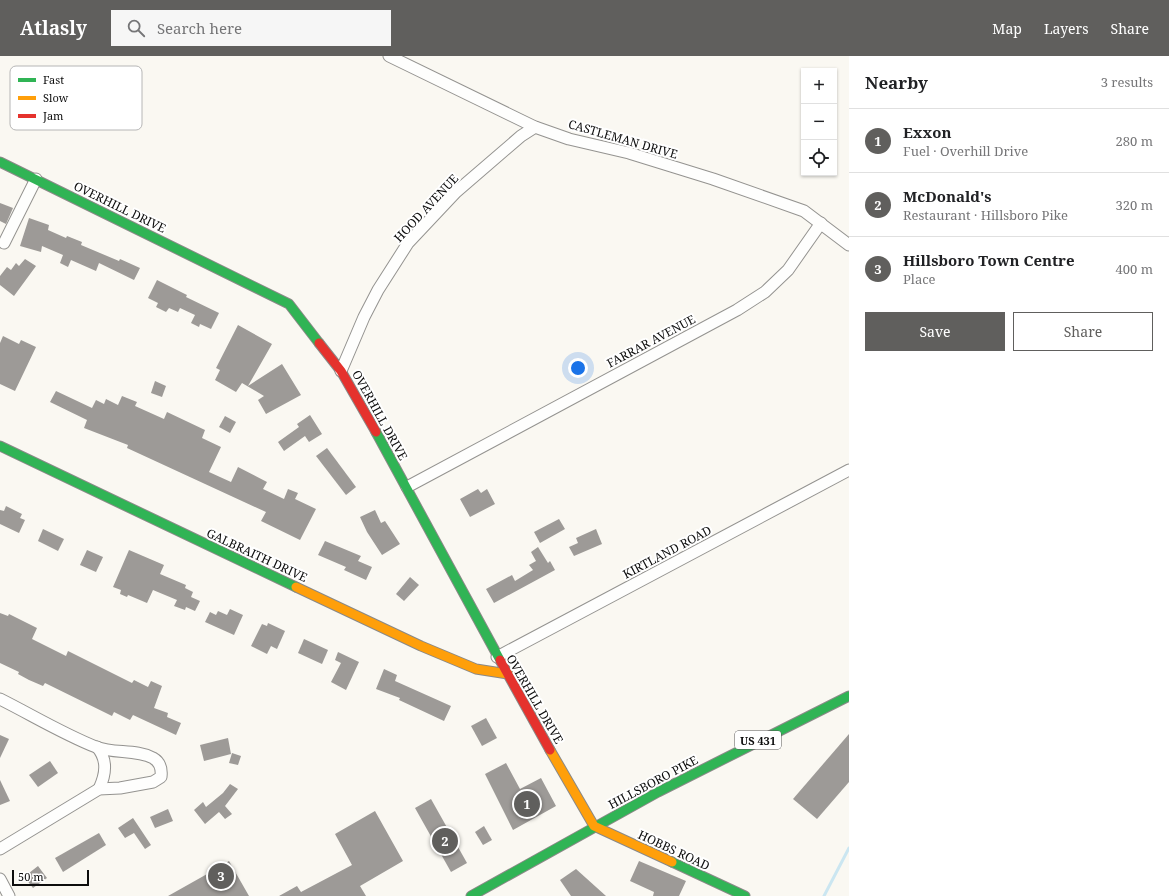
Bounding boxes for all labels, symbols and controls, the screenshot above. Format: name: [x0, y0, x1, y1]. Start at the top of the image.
search box: [111, 10, 391, 46]
text: Atlasly: [20, 15, 87, 41]
icon: search: [125, 17, 147, 39]
text: Search here: [157, 18, 242, 38]
text: Map: [992, 19, 1022, 38]
text: Layers: [1044, 19, 1089, 38]
text: Share: [1111, 19, 1149, 38]
legend: [10, 66, 142, 130]
map controls: [801, 68, 837, 176]
button: +: [801, 68, 837, 104]
text: Nearby: [865, 71, 928, 94]
text: Fast: [43, 72, 64, 87]
text: 3 results: [1101, 73, 1153, 91]
text: Slow: [43, 90, 69, 105]
button: −: [801, 104, 837, 140]
text: Jam: [42, 108, 64, 123]
street label: CASTLEMAN DRIVE: [566, 115, 680, 163]
text: Exxon: [903, 122, 951, 142]
text: 1: [874, 132, 882, 150]
text: 280 m: [1116, 132, 1153, 150]
button: locate: [801, 140, 837, 176]
text: Fuel · Overhill Drive: [903, 142, 1028, 160]
street label: HOOD AVENUE: [390, 170, 462, 246]
street label: OVERHILL DRIVE: [71, 177, 169, 237]
text: McDonald's: [903, 186, 992, 206]
text: 2: [874, 196, 882, 214]
text: 320 m: [1116, 196, 1153, 214]
text: Restaurant · Hillsboro Pike: [903, 206, 1068, 224]
text: Hillsboro Town Centre: [903, 250, 1075, 270]
text: 3: [874, 260, 882, 278]
text: 400 m: [1116, 260, 1153, 278]
text: Place: [903, 270, 936, 288]
street label: FARRAR AVENUE: [604, 310, 698, 372]
button: Save: [865, 312, 1005, 351]
button: Share: [1013, 312, 1153, 351]
your location: [568, 358, 588, 378]
street label: OVERHILL DRIVE: [348, 367, 412, 463]
street label: KIRTLAND ROAD: [620, 521, 715, 583]
street label: GALBRAITH DRIVE: [204, 524, 310, 586]
street label: OVERHILL DRIVE: [502, 651, 568, 747]
road number: US 431: [735, 731, 781, 749]
street label: HILLSBORO PIKE: [605, 751, 701, 813]
pin: 1: [514, 789, 540, 819]
pin: 2: [432, 826, 458, 856]
street label: HOBBS ROAD: [635, 826, 713, 874]
pin: 3: [208, 861, 234, 891]
scale bar: [12, 868, 89, 887]
text: 50 m: [18, 869, 44, 884]

